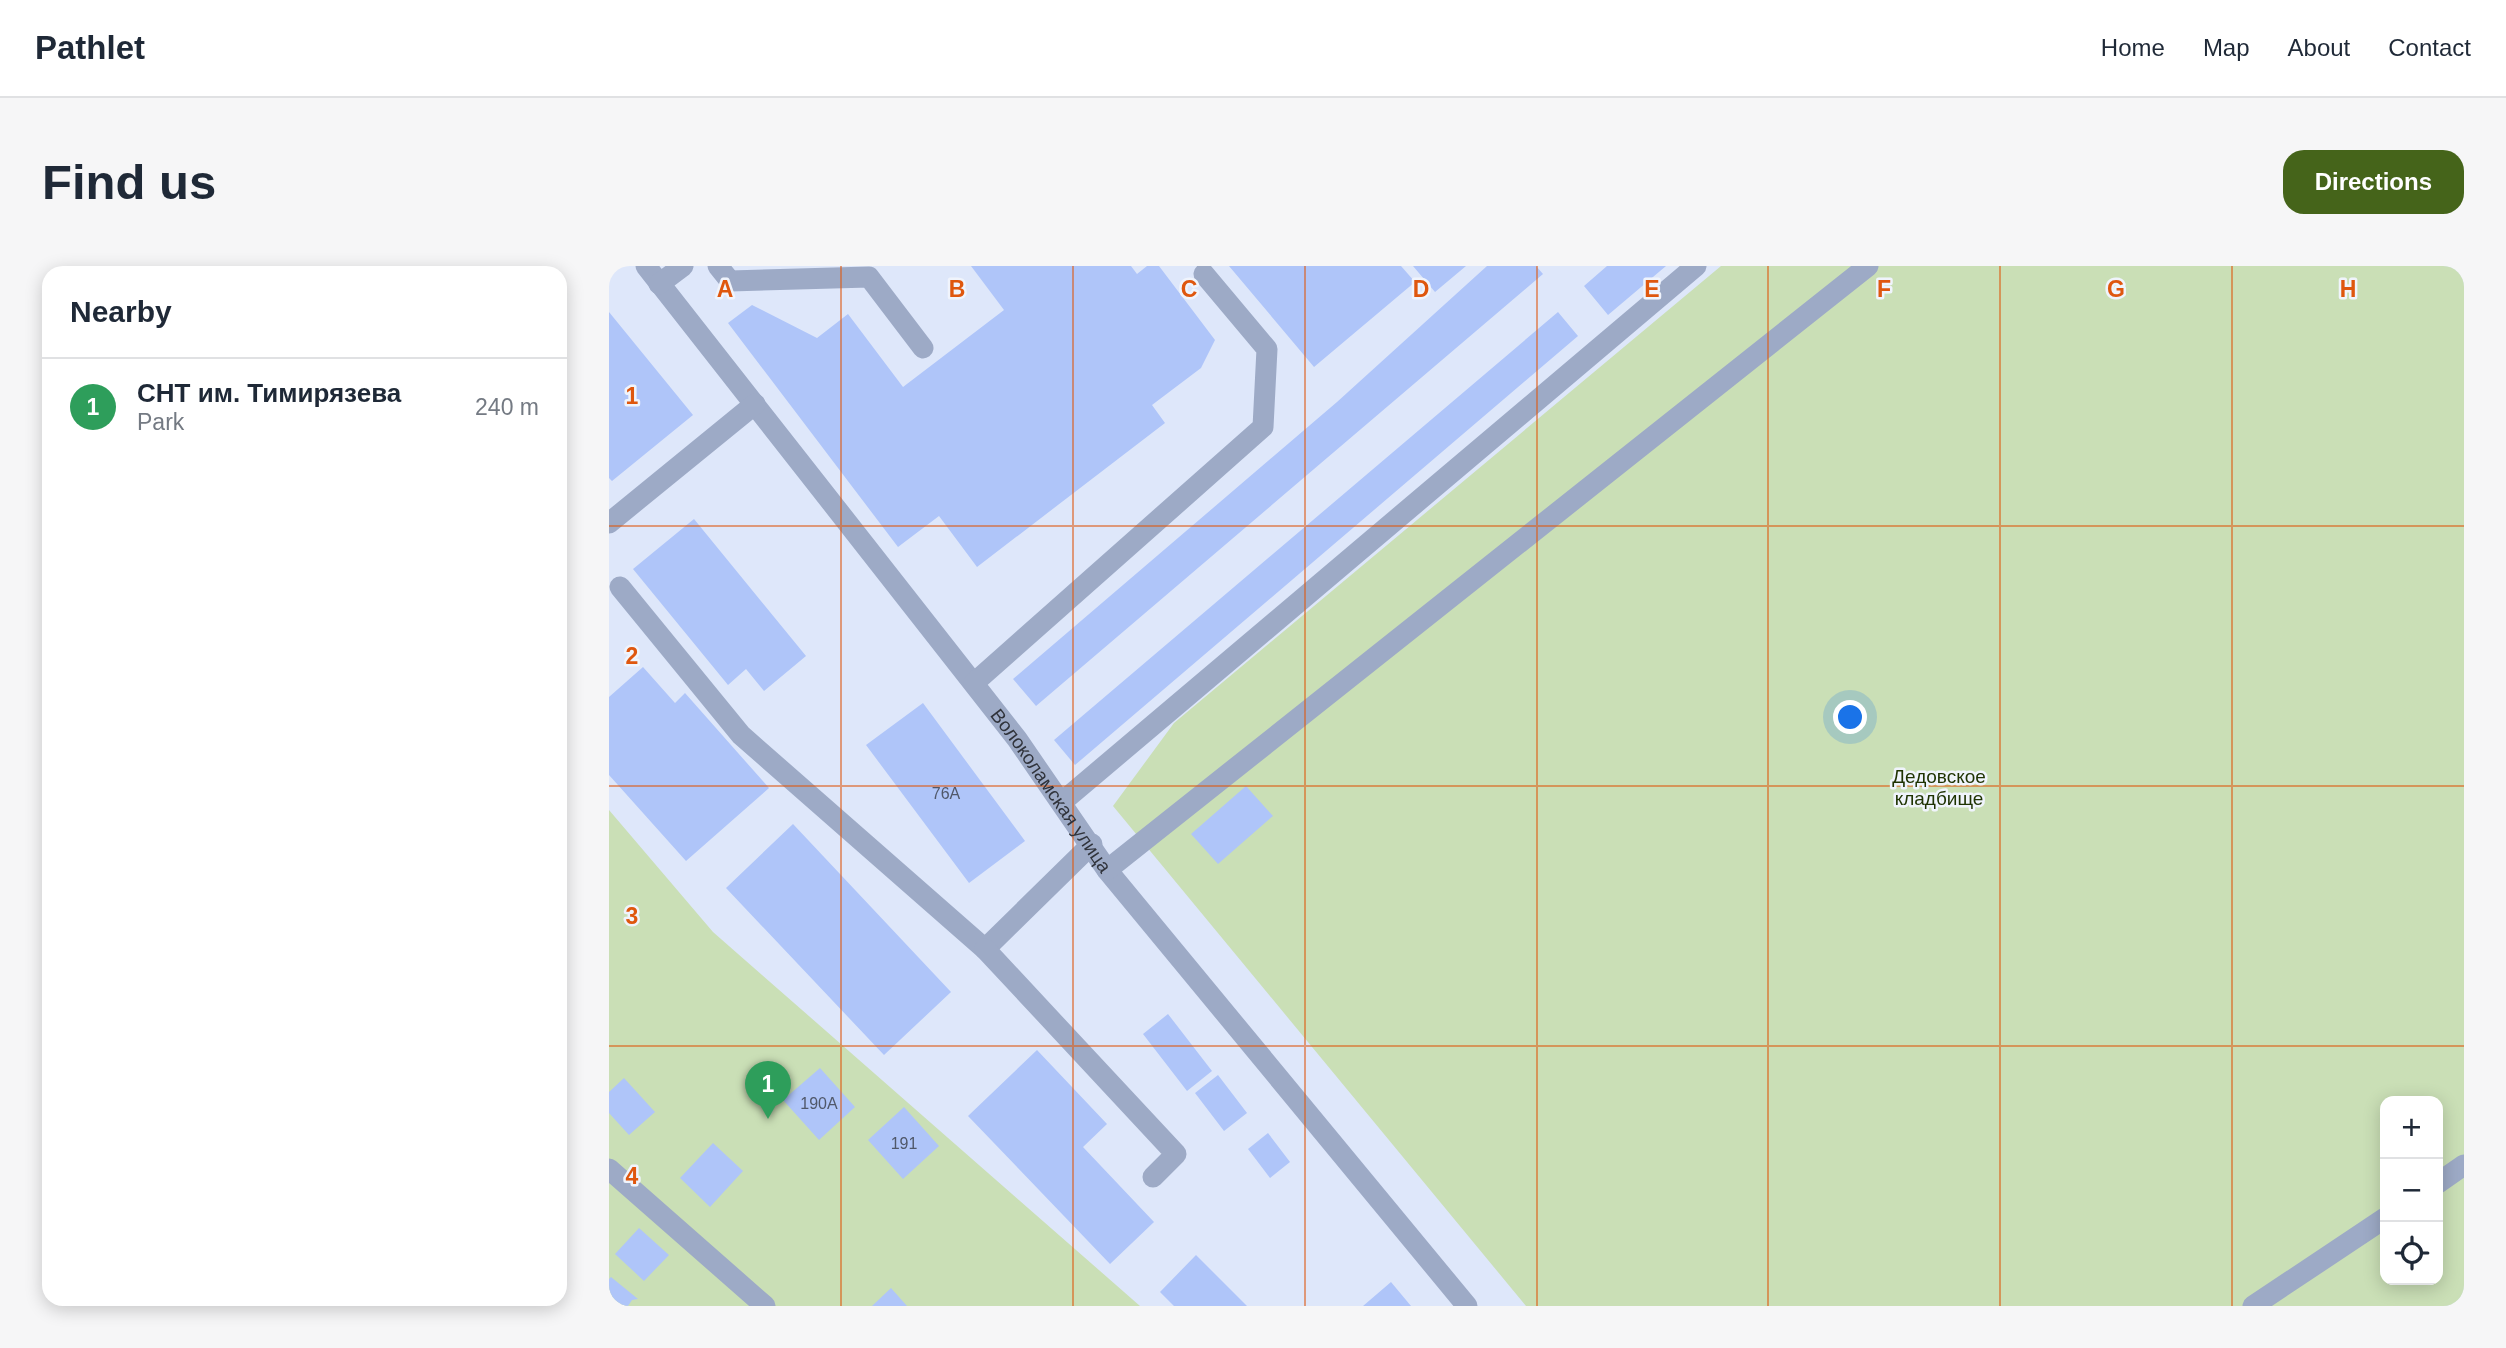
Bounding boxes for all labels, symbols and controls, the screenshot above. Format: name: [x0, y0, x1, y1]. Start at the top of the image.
text: Pathlet: [35, 29, 145, 66]
text: Home: [2101, 34, 2165, 61]
text: Map: [2203, 34, 2250, 61]
text: About: [2288, 34, 2350, 61]
text: Contact: [2388, 34, 2471, 61]
button: Directions: [2283, 150, 2464, 214]
text: Find us: [42, 155, 216, 209]
text: A: [717, 276, 733, 302]
text: B: [949, 276, 965, 302]
text: C: [1181, 276, 1197, 302]
text: D: [1413, 276, 1429, 302]
text: E: [1644, 276, 1660, 302]
text: F: [1877, 276, 1891, 302]
text: G: [2107, 276, 2125, 302]
text: H: [2340, 276, 2356, 302]
text: Nearby: [70, 295, 172, 328]
text: СНТ им. Тимирязева: [137, 378, 401, 408]
text: 1: [626, 383, 639, 409]
text: 1: [87, 394, 99, 420]
text: 240 m: [475, 394, 539, 420]
text: Park: [137, 409, 184, 435]
text: 2: [626, 643, 638, 669]
your location: [1833, 700, 1867, 734]
street label: Волоколамская улица: [986, 705, 1116, 877]
park label: Дедовское кладбище: [1892, 766, 1986, 809]
house number: 76А: [932, 785, 961, 802]
text: 3: [626, 903, 638, 929]
pin: 1: [745, 1061, 791, 1119]
house number: 190А: [800, 1095, 838, 1112]
map controls: [2380, 1096, 2443, 1285]
button: +: [2380, 1096, 2443, 1159]
house number: 191: [891, 1135, 917, 1152]
button: −: [2380, 1159, 2443, 1222]
text: 4: [626, 1163, 639, 1189]
button: locate: [2380, 1222, 2443, 1285]

